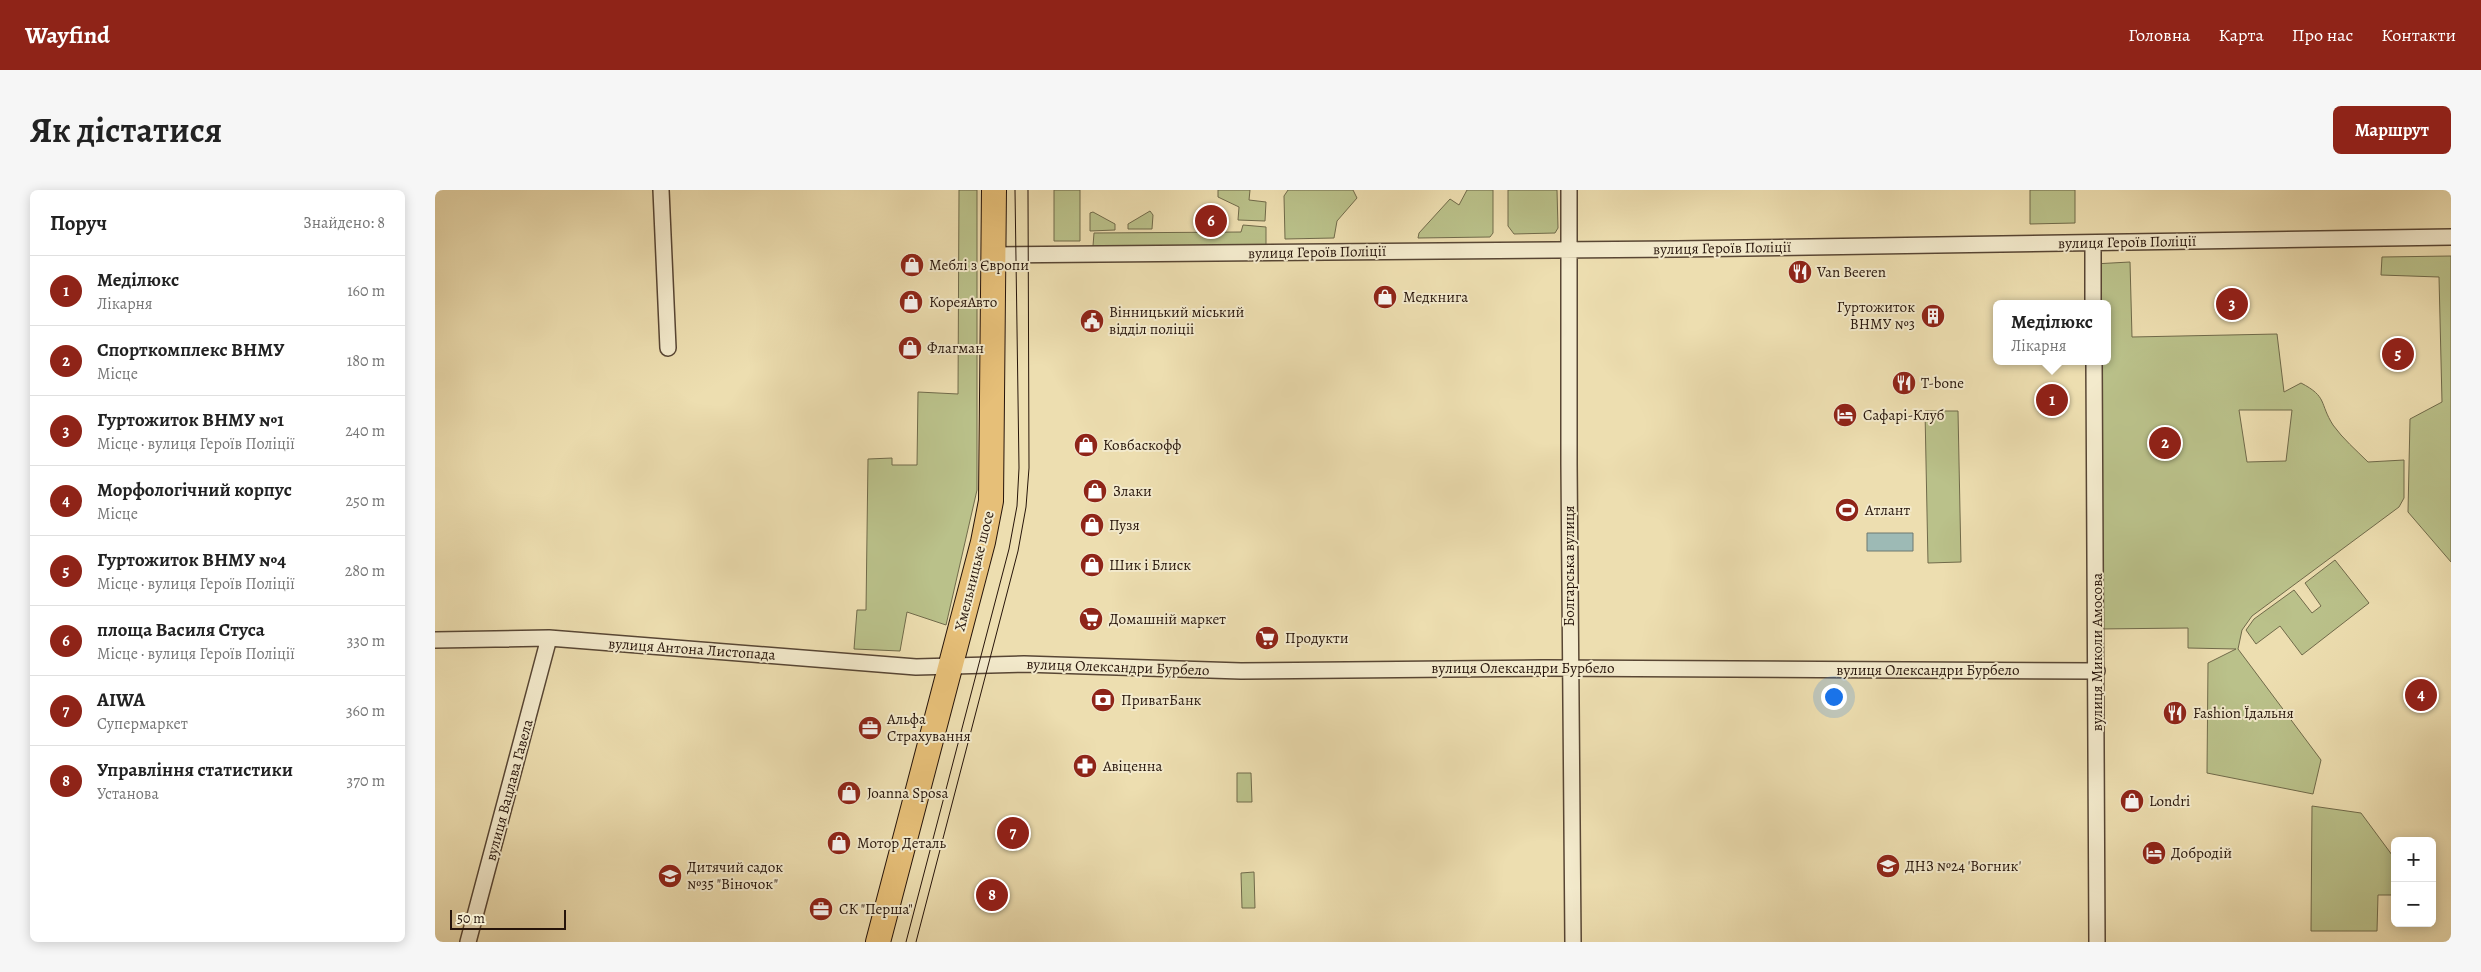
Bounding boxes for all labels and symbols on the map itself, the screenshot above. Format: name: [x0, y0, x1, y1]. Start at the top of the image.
pin: 6: [1195, 202, 1227, 240]
street label: вулиця Героїв Поліції: [2058, 231, 2196, 253]
street label: вулиця Героїв Поліції: [1653, 237, 1791, 259]
street label: вулиця Героїв Поліції: [1248, 241, 1386, 263]
shop icon: Меблі з Європи: [899, 252, 925, 278]
place label: Меблі з Європи: [929, 255, 1029, 275]
restaurant icon: Van Beeren: [1787, 259, 1813, 285]
place label: Van Beeren: [1816, 262, 1886, 282]
shop icon: Медкнига: [1372, 284, 1398, 310]
pin: 3: [2216, 285, 2248, 323]
place label: Медкнига: [1403, 287, 1468, 307]
shop icon: КореяАвто: [898, 289, 924, 315]
place label: КореяАвто: [929, 292, 997, 312]
place label: Гуртожиток ВНМУ №3: [1837, 297, 1915, 334]
place label: Вінницький міський відділ поліціі: [1109, 302, 1244, 339]
building icon: Гуртожиток ВНМУ №3: [1920, 303, 1946, 329]
public building icon: Вінницький міський відділ поліціі: [1079, 308, 1105, 334]
shop icon: Флагман: [897, 335, 923, 361]
pin: 5: [2382, 335, 2414, 373]
place label: Флагман: [927, 338, 984, 358]
restaurant icon: T-bone: [1891, 370, 1917, 396]
place label: T-bone: [1921, 373, 1964, 393]
pin: 1: [2036, 381, 2068, 419]
hotel icon: Сафарі-Клуб: [1832, 402, 1858, 428]
place label: Сафарі-Клуб: [1863, 405, 1945, 425]
pin: 2: [2149, 424, 2181, 462]
shop icon: Ковбаскофф: [1073, 432, 1099, 458]
place label: Ковбаскофф: [1103, 435, 1181, 455]
shop icon: Злаки: [1082, 478, 1108, 504]
place label: Злаки: [1113, 481, 1152, 501]
sports icon: Атлант: [1834, 497, 1860, 523]
place label: Атлант: [1864, 500, 1911, 520]
street label: Болгарська вулиця: [1559, 505, 1579, 627]
street label: Хмельницьке шосе: [949, 509, 999, 633]
shop icon: Пузя: [1079, 512, 1105, 538]
place label: Пузя: [1109, 515, 1140, 535]
shop icon: Шик і Блиск: [1079, 552, 1105, 578]
place label: Шик і Блиск: [1109, 555, 1191, 575]
street label: вулиця Миколи Амосова: [2087, 573, 2107, 731]
supermarket icon: Домашній маркет: [1078, 606, 1104, 632]
place label: Домашній маркет: [1109, 609, 1226, 629]
supermarket icon: Продукти: [1254, 625, 1280, 651]
place label: Продукти: [1285, 628, 1349, 648]
street label: вулиця Антона Листопада: [608, 633, 776, 665]
street label: вулиця Олександри Бурбело: [1026, 654, 1210, 680]
street label: вулиця Олександри Бурбело: [1431, 658, 1615, 678]
street label: вулиця Олександри Бурбело: [1836, 660, 2020, 680]
pin: 4: [2405, 676, 2437, 714]
your location: [1821, 684, 1847, 710]
bank icon: ПриватБанк: [1090, 687, 1116, 713]
place label: ПриватБанк: [1121, 690, 1202, 710]
restaurant icon: Fashion Їдальня: [2162, 700, 2188, 726]
place label: Fashion Їдальня: [2193, 703, 2294, 723]
place label: Альфа Страхування: [886, 709, 971, 746]
office icon: Альфа Страхування: [857, 715, 883, 741]
street label: вулиця Вацлава Гавела: [480, 717, 538, 863]
pharmacy icon: Авіценна: [1072, 753, 1098, 779]
place label: Авіценна: [1102, 756, 1162, 776]
shop icon: Joanna Sposa: [836, 780, 862, 806]
place label: Joanna Sposa: [867, 783, 949, 803]
shop icon: Londri: [2119, 788, 2145, 814]
place label: Londri: [2149, 791, 2190, 811]
pin: 7: [997, 814, 1029, 852]
shop icon: Мотор Деталь: [826, 830, 852, 856]
place label: Мотор Деталь: [857, 833, 947, 853]
hotel icon: Добродій: [2141, 840, 2167, 866]
place label: Добродій: [2171, 843, 2232, 863]
school or university icon: ДНЗ №24 'Вогник': [1875, 853, 1901, 879]
place label: ДНЗ №24 'Вогник': [1905, 856, 2022, 876]
place label: Дитячий садок №35 "Віночок": [687, 857, 783, 894]
school or university icon: Дитячий садок №35 "Віночок": [657, 863, 683, 889]
pin: 8: [976, 876, 1008, 914]
office icon: СК "Перша": [808, 896, 834, 922]
place label: СК "Перша": [839, 899, 913, 919]
scale bar: [450, 907, 566, 930]

